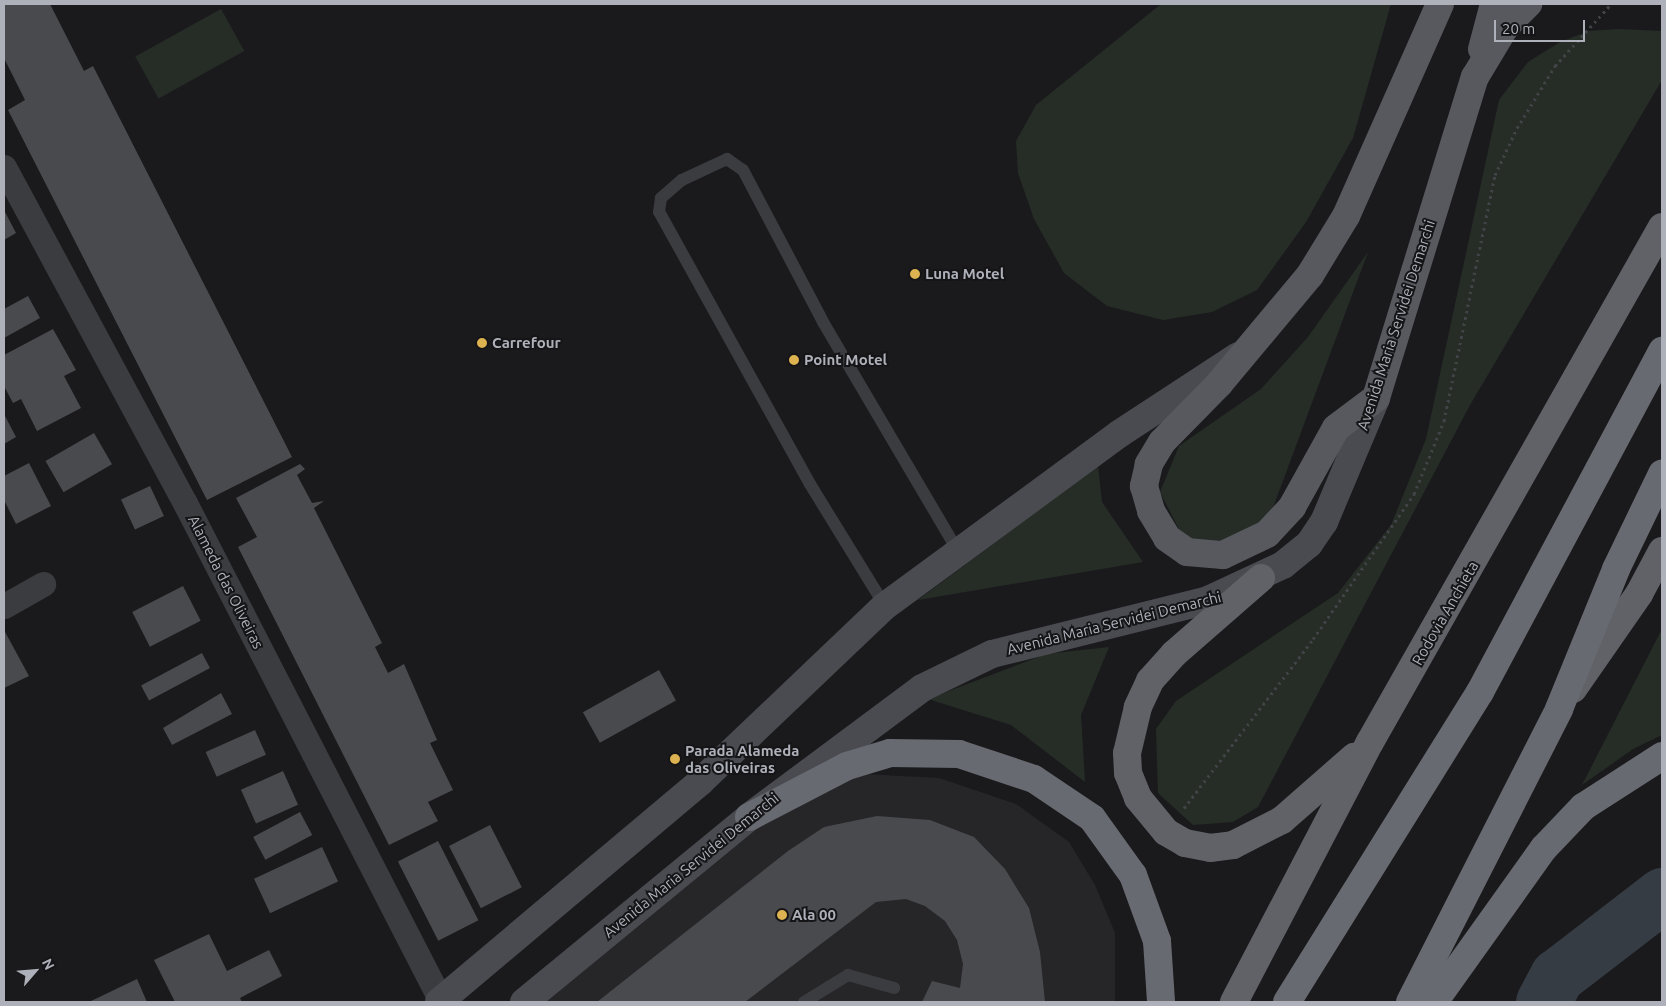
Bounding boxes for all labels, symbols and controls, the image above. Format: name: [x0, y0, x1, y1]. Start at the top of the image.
scale bar: [1496, 10, 1587, 42]
text: 20 m: [1502, 20, 1535, 37]
street label: Avenida Maria Servidei Demarchi: [1353, 218, 1439, 432]
place label: Luna Motel: [925, 265, 1004, 283]
marker: Luna Motel: [909, 268, 921, 280]
place label: Carrefour: [492, 334, 561, 352]
marker: Carrefour: [476, 337, 488, 349]
place label: Point Motel: [804, 351, 887, 369]
marker: Point Motel: [788, 354, 800, 366]
street label: Alameda das Oliveiras: [185, 512, 267, 652]
street label: Rodovia Anchieta: [1408, 558, 1482, 668]
street label: Avenida Maria Servidei Demarchi: [1005, 588, 1223, 658]
place label: Parada Alameda das Oliveiras: [685, 741, 799, 776]
marker: Parada Alameda das Oliveiras: [669, 753, 681, 765]
street label: Avenida Maria Servidei Demarchi: [600, 789, 782, 941]
place label: Ala 00: [792, 906, 836, 924]
marker: Ala 00: [776, 909, 788, 921]
north arrow: [10, 946, 60, 996]
text: N: [39, 956, 58, 972]

